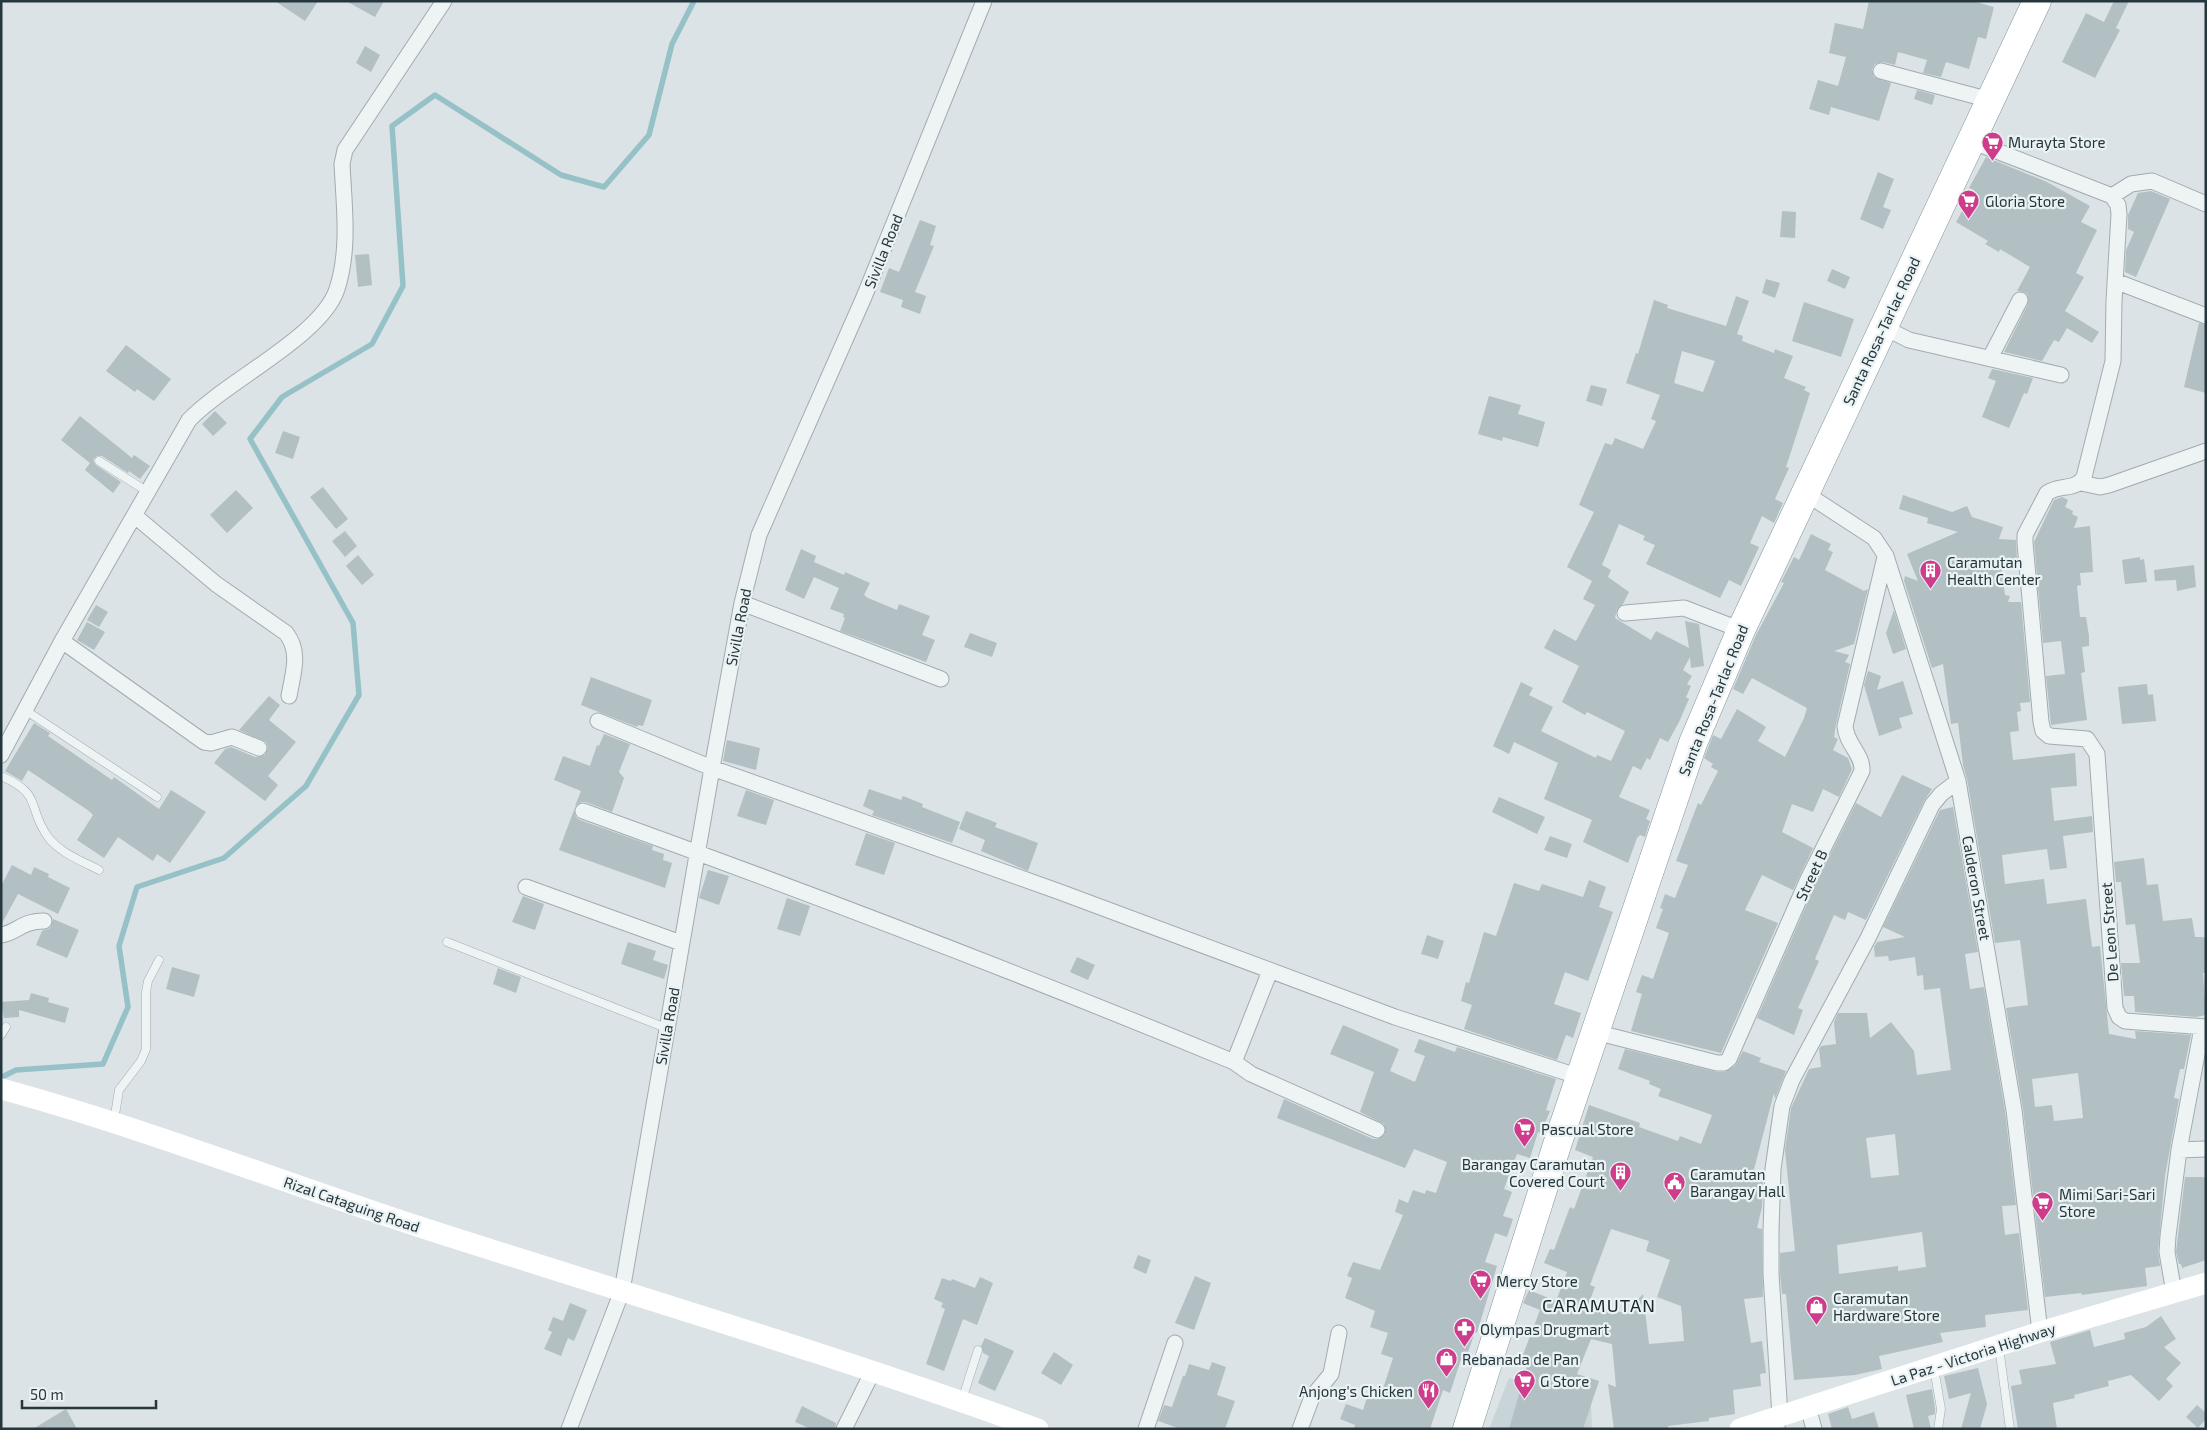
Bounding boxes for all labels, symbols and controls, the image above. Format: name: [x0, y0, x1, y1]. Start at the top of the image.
supermarket icon: Murayta Store: [1980, 130, 2004, 161]
place label: Murayta Store: [2008, 133, 2106, 151]
supermarket icon: Gloria Store: [1957, 189, 1981, 220]
place label: Gloria Store: [1985, 192, 2065, 210]
street label: Sivilla Road: [860, 211, 906, 291]
street label: Santa Rosa-Tarlac Road: [1839, 254, 1923, 408]
place label: Caramutan Health Center: [1947, 553, 2041, 588]
building icon: Caramutan Health Center: [1919, 559, 1943, 590]
street label: Sivilla Road: [722, 587, 754, 667]
street label: Santa Rosa-Tarlac Road: [1674, 622, 1752, 778]
street label: Calderon Street: [1959, 834, 1995, 942]
street label: Street B: [1791, 847, 1831, 903]
street label: De Leon Street: [2097, 882, 2121, 982]
street label: Sivilla Road: [651, 986, 683, 1066]
supermarket icon: Pascual Store: [1513, 1117, 1537, 1148]
place label: Pascual Store: [1541, 1120, 1634, 1138]
place label: Barangay Caramutan Covered Court: [1462, 1155, 1605, 1190]
building icon: Barangay Caramutan Covered Court: [1609, 1161, 1633, 1192]
place label: Caramutan Barangay Hall: [1690, 1165, 1786, 1200]
public building icon: Caramutan Barangay Hall: [1662, 1171, 1686, 1202]
street label: Rizal Cataguing Road: [282, 1172, 422, 1236]
place label: Mimi Sari-Sari Store: [2059, 1185, 2155, 1220]
supermarket icon: Mimi Sari-Sari Store: [2031, 1191, 2055, 1222]
supermarket icon: Mercy Store: [1468, 1269, 1492, 1300]
place label: Mercy Store: [1496, 1272, 1578, 1290]
place label: Caramutan Hardware Store: [1833, 1289, 1940, 1324]
district label: CARAMUTAN: [1542, 1294, 1656, 1316]
shop icon: Caramutan Hardware Store: [1805, 1295, 1829, 1326]
pharmacy icon: Olympas Drugmart: [1452, 1317, 1476, 1348]
street label: La Paz - Victoria Highway: [1888, 1319, 2058, 1389]
place label: Olympas Drugmart: [1480, 1320, 1609, 1338]
shop icon: Rebanada de Pan: [1434, 1347, 1458, 1378]
place label: Rebanada de Pan: [1462, 1350, 1579, 1368]
supermarket icon: G Store: [1512, 1369, 1536, 1400]
place label: G Store: [1540, 1372, 1589, 1390]
scale bar: [22, 1378, 156, 1410]
restaurant icon: Anjong's Chicken: [1417, 1379, 1441, 1410]
place label: Anjong's Chicken: [1299, 1382, 1413, 1401]
text: 50 m: [30, 1385, 64, 1403]

